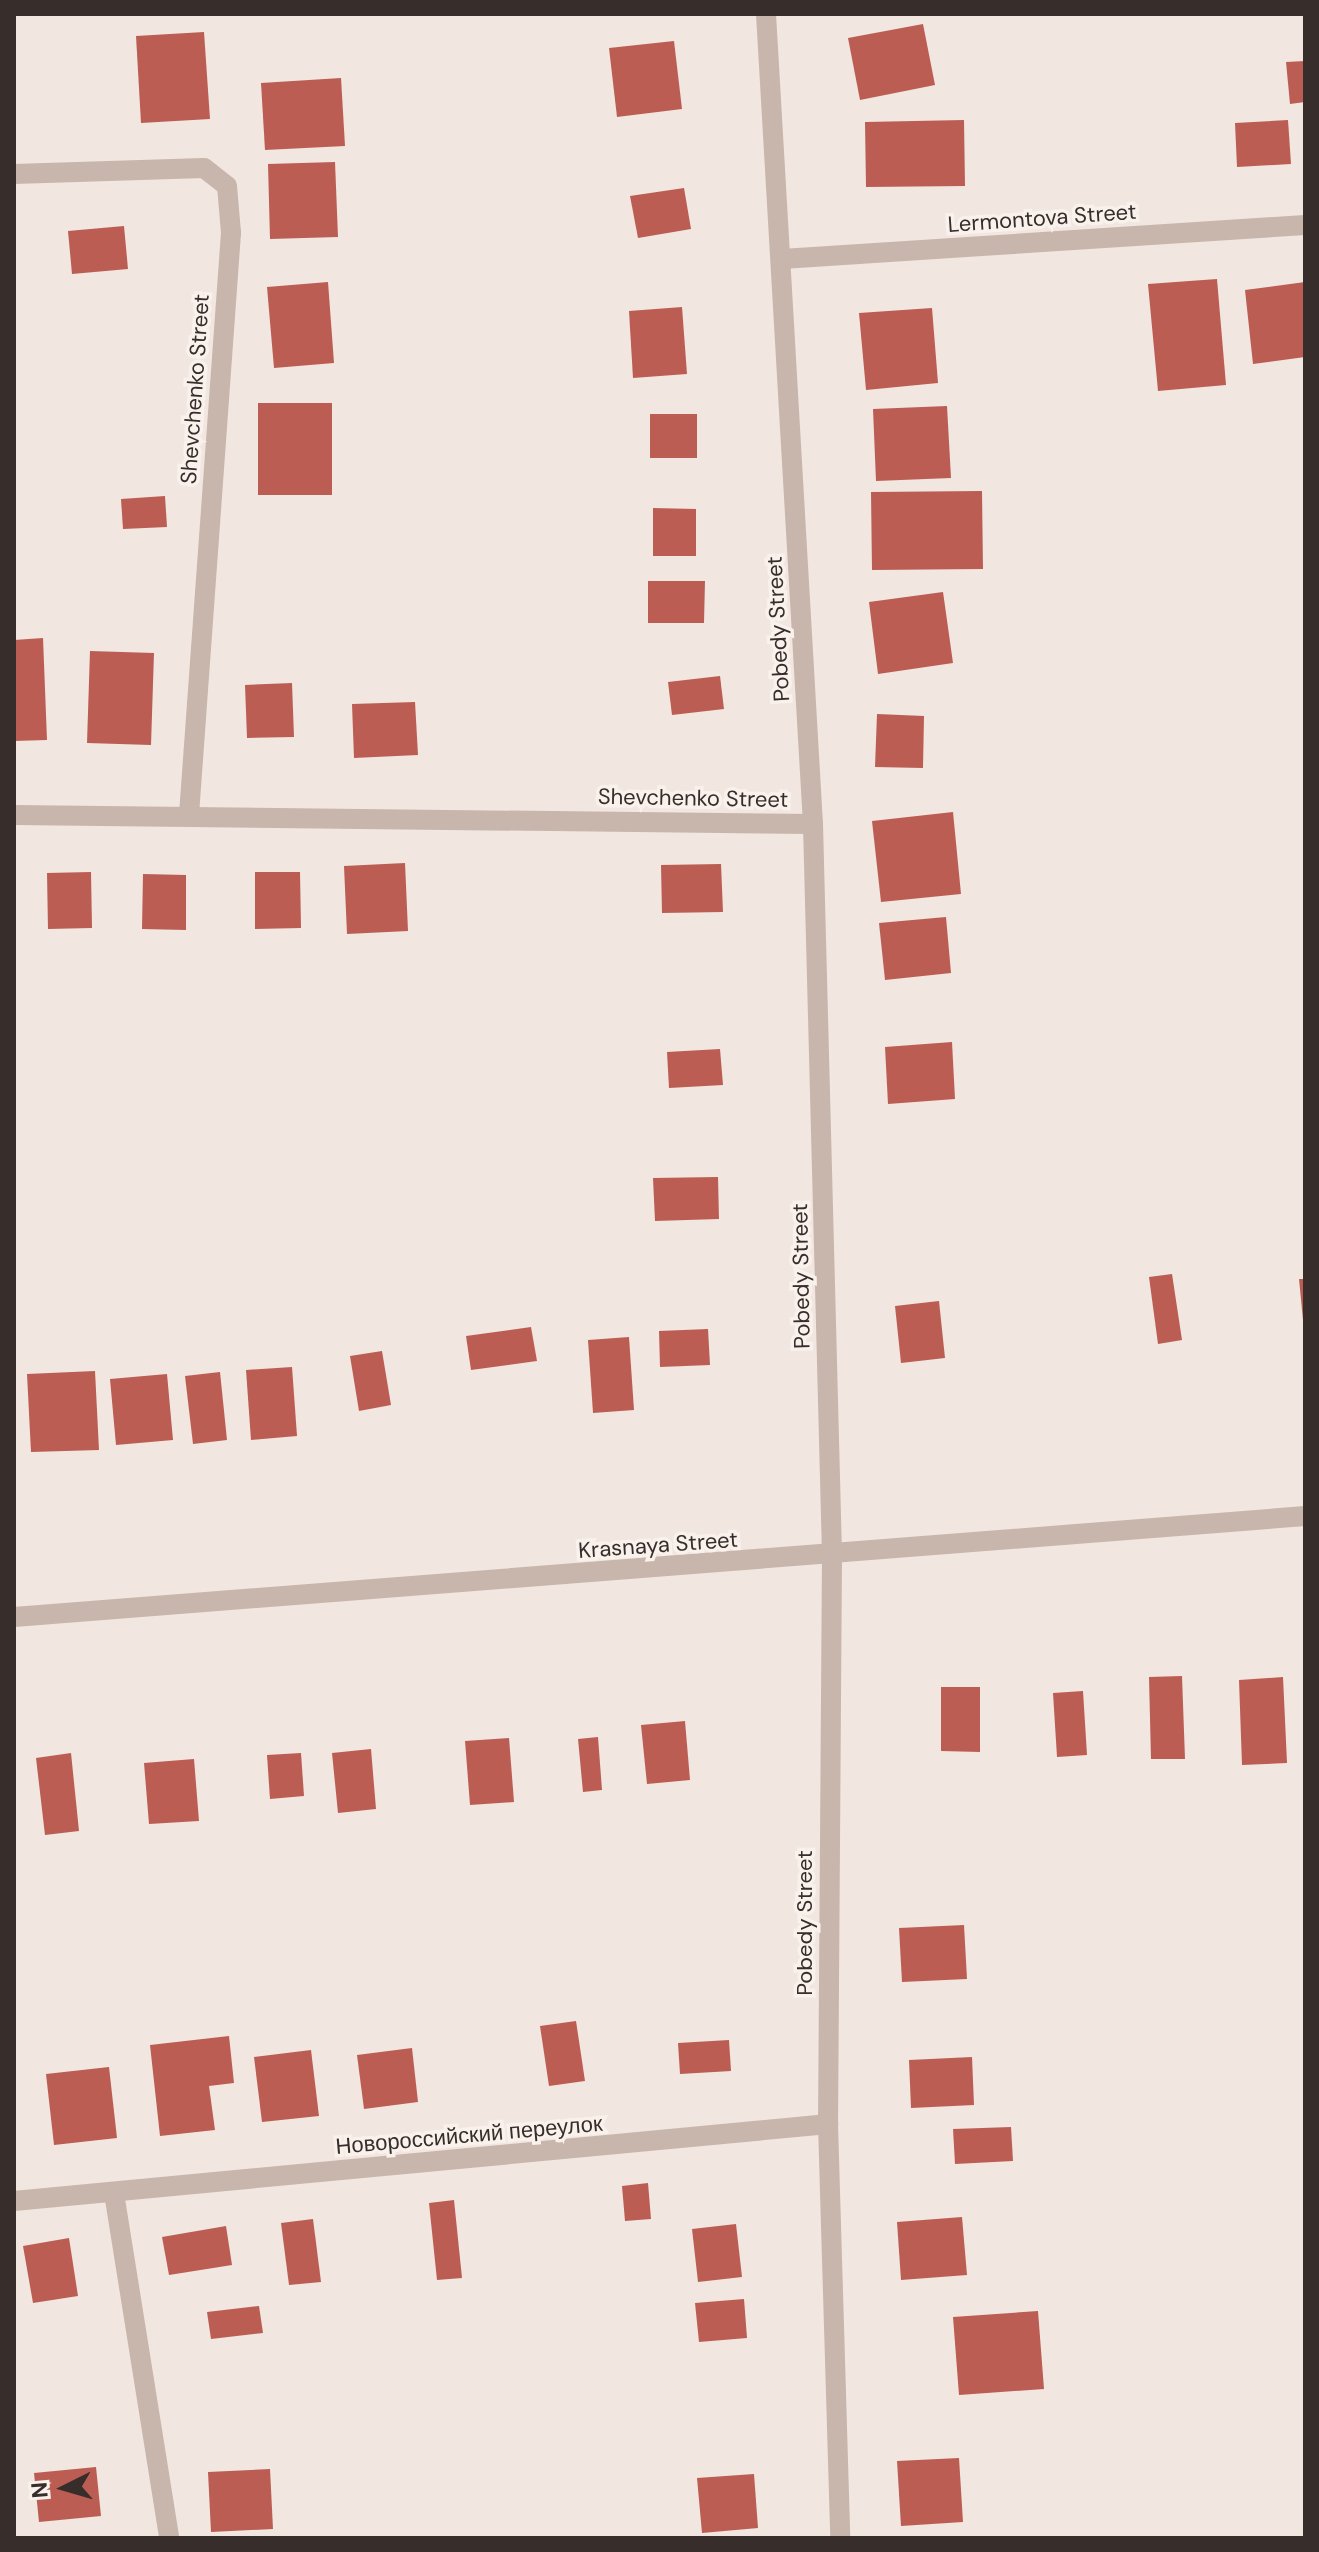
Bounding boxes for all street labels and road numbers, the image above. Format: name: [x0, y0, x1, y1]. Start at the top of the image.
street label: Lermontova Street: [947, 198, 1137, 238]
street label: Shevchenko Street: [175, 293, 215, 485]
street label: Pobedy Street: [761, 556, 795, 702]
street label: Shevchenko Street: [598, 783, 788, 813]
street label: Pobedy Street: [787, 1203, 815, 1349]
street label: Krasnaya Street: [577, 1526, 739, 1564]
street label: Pobedy Street: [792, 1850, 818, 1996]
street label: Новороссийский переулок: [334, 2110, 604, 2160]

